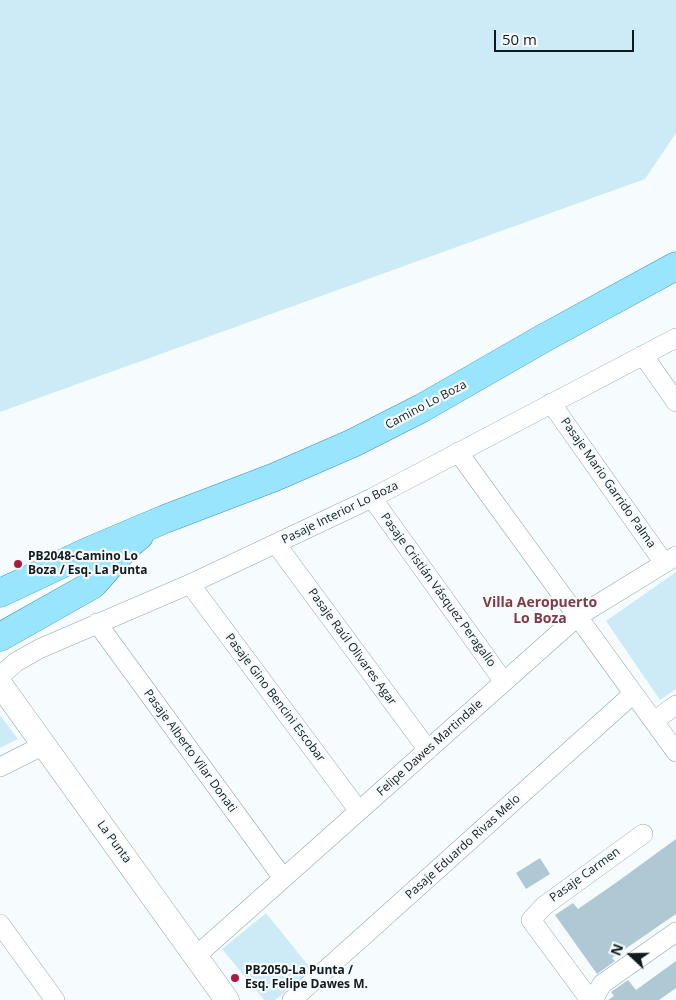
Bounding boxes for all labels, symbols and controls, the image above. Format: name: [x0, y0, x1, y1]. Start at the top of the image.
scale bar: [496, 20, 636, 52]
text: 50 m: [502, 29, 537, 49]
street label: Camino Lo Boza: [383, 378, 469, 432]
street label: Pasaje Mario Garrido Palma: [558, 415, 658, 551]
street label: Pasaje Interior Lo Boza: [279, 478, 401, 548]
street label: Pasaje Cristián Vásquez Peragallo: [377, 510, 499, 670]
place label: PB2048-Camino Lo Boza / Esq. La Punta: [28, 550, 148, 578]
marker: PB2048-Camino Lo Boza / Esq. La Punta: [12, 558, 24, 570]
street label: Pasaje Raúl Olivares Agar: [305, 586, 399, 708]
district label: Villa Aeropuerto Lo Boza: [483, 595, 597, 628]
street label: Pasaje Gino Bencini Escobar: [222, 631, 328, 765]
street label: Pasaje Alberto Vilar Donati: [141, 687, 239, 815]
street label: Felipe Dawes Martindale: [374, 697, 486, 799]
street label: Pasaje Eduardo Rivas Melo: [403, 792, 523, 902]
street label: La Punta: [94, 818, 134, 866]
street label: Pasaje Carmen: [547, 845, 623, 905]
north arrow: [606, 930, 656, 980]
text: N: [606, 941, 627, 958]
place label: PB2050-La Punta / Esq. Felipe Dawes M.: [245, 964, 368, 992]
marker: PB2050-La Punta / Esq. Felipe Dawes M.: [229, 972, 241, 984]

